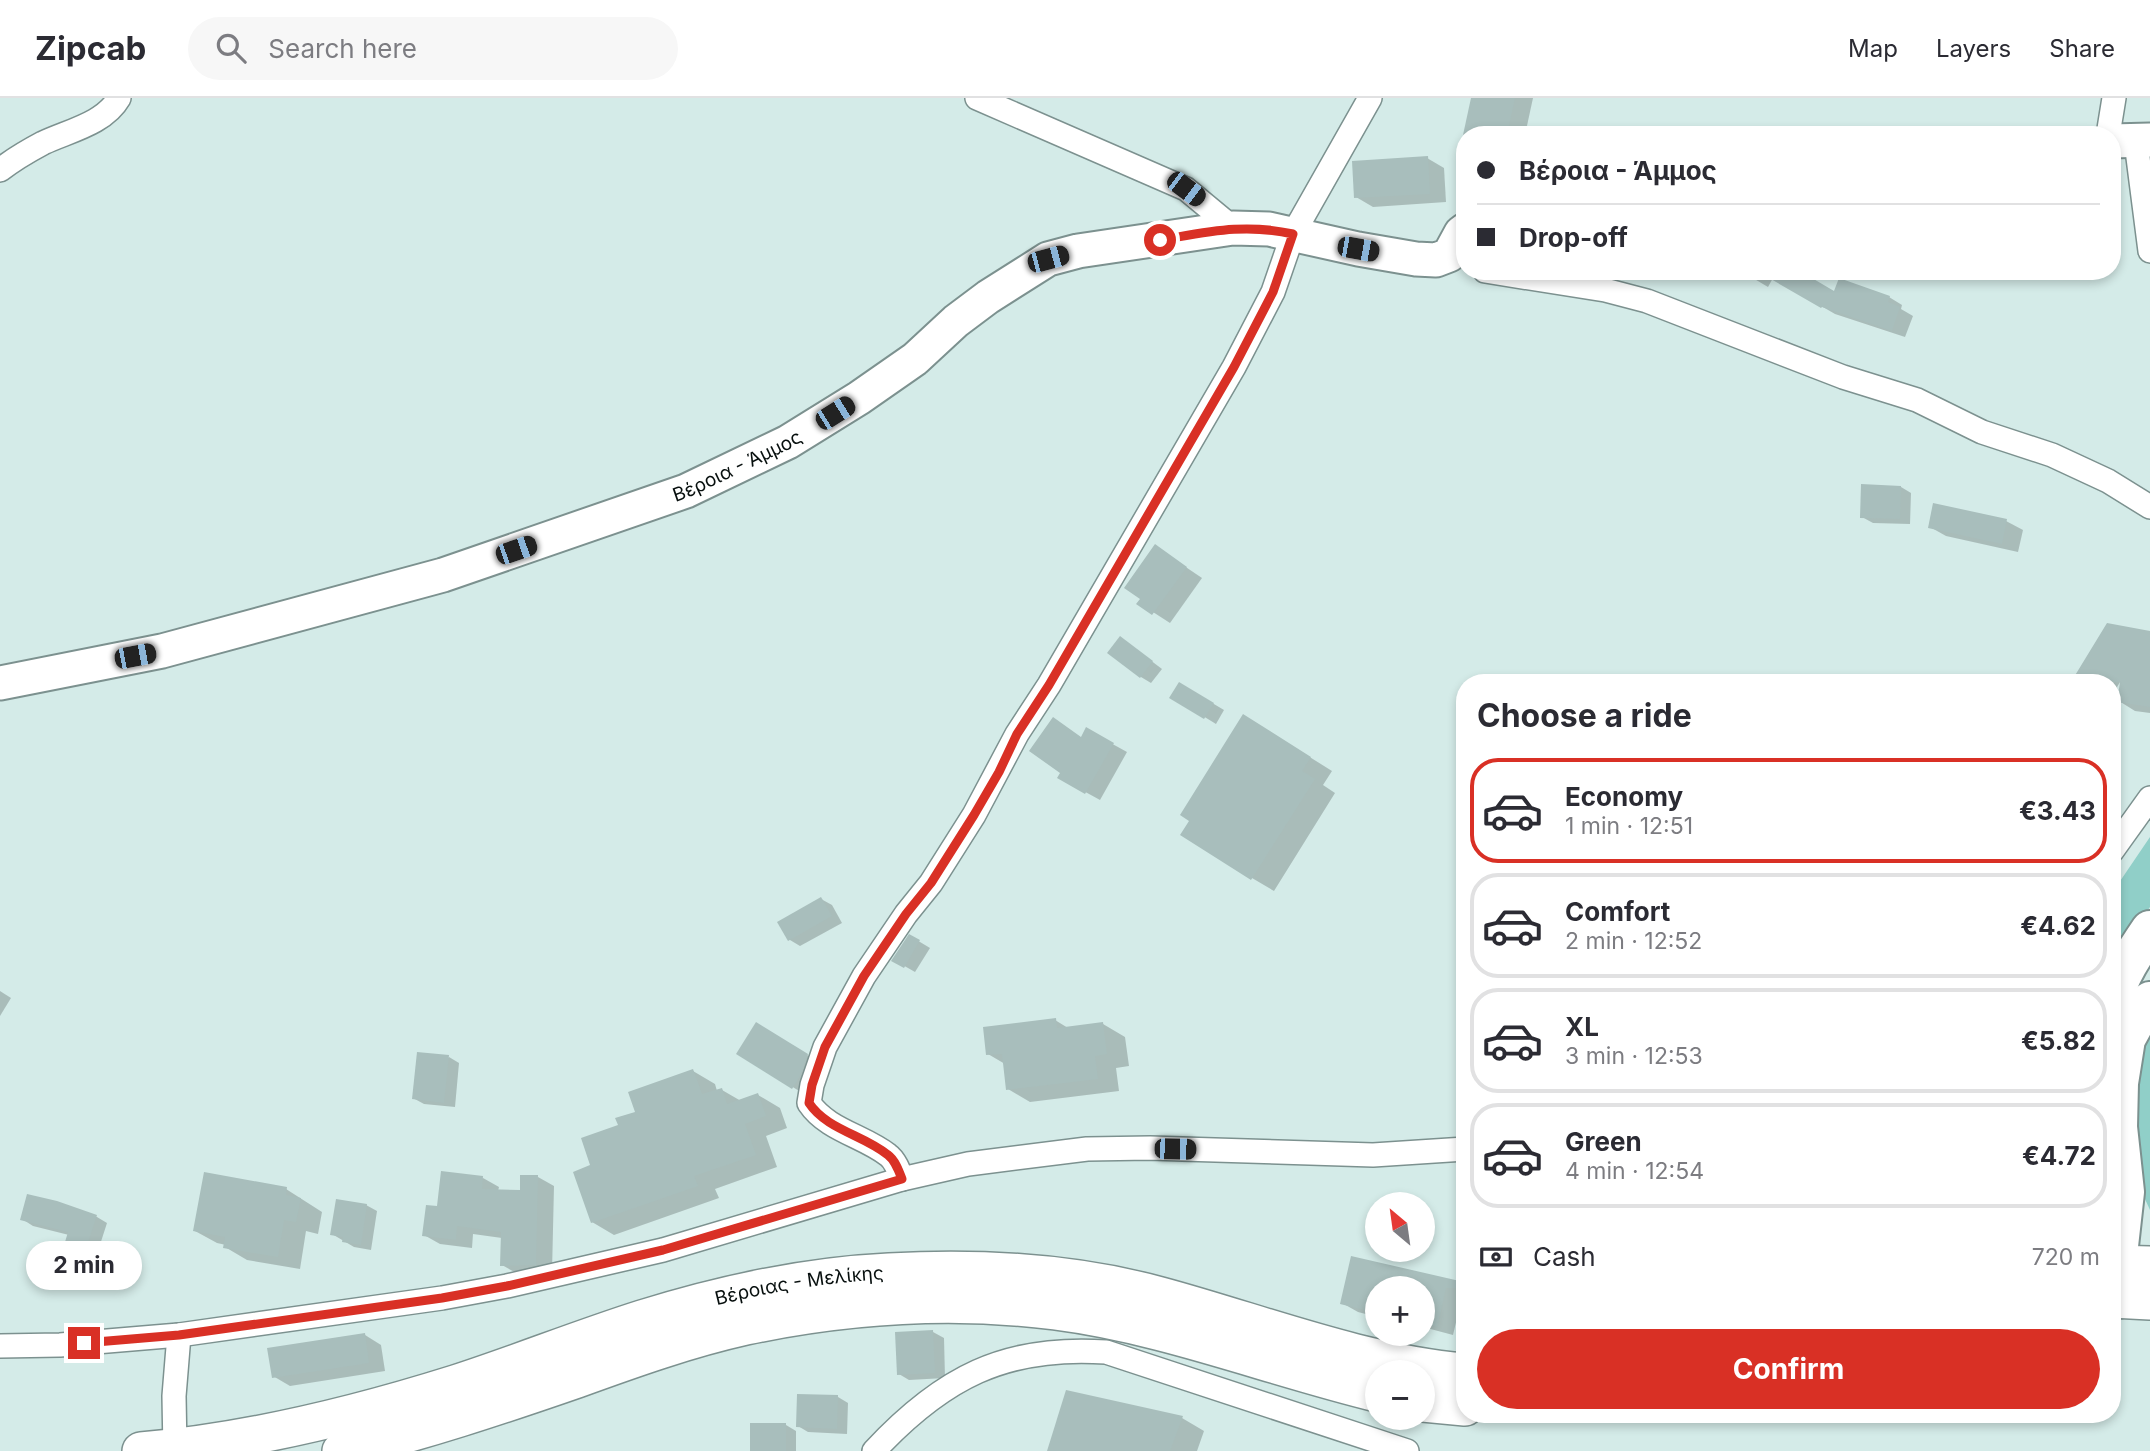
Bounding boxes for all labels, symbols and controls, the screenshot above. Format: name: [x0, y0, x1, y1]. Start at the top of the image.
search box: [188, 17, 678, 80]
text: Zipcab: [35, 28, 146, 68]
icon: search: [212, 29, 250, 67]
text: Search here: [268, 33, 417, 64]
text: Map: [1848, 34, 1898, 63]
text: Layers: [1936, 34, 2011, 63]
text: Share: [2049, 34, 2115, 63]
text: Βέροια - Άμμος: [1519, 155, 1717, 186]
car: [1163, 168, 1210, 210]
text: Drop-off: [1519, 222, 1628, 253]
route start: [1144, 224, 1176, 256]
car: [1336, 235, 1381, 263]
car: [1025, 243, 1072, 275]
car: [812, 393, 859, 433]
street label: Βέροια - Άμμος: [670, 425, 806, 507]
car: [493, 533, 540, 567]
car: [113, 642, 158, 670]
text: Choose a ride: [1477, 696, 1692, 735]
icon: car: [1481, 779, 1544, 842]
text: Economy: [1565, 781, 1683, 812]
text: €3.43: [2019, 795, 2096, 826]
text: 1 min · 12:51: [1565, 812, 1693, 840]
icon: car: [1481, 894, 1544, 957]
text: Comfort: [1565, 896, 1670, 927]
text: €4.62: [2020, 910, 2096, 941]
text: 2 min · 12:52: [1565, 927, 1702, 955]
icon: car: [1481, 1009, 1544, 1072]
text: XL: [1565, 1011, 1599, 1042]
text: €5.82: [2021, 1025, 2096, 1056]
text: 3 min · 12:53: [1565, 1042, 1703, 1070]
icon: car: [1481, 1124, 1544, 1187]
text: Green: [1565, 1126, 1642, 1157]
car: [1154, 1138, 1197, 1160]
text: €4.72: [2022, 1140, 2096, 1171]
text: 4 min · 12:54: [1565, 1157, 1704, 1185]
north arrow: [1365, 1192, 1435, 1262]
map controls: [1365, 1192, 1435, 1430]
icon: cash: [1477, 1238, 1515, 1276]
text: Cash: [1533, 1241, 1596, 1272]
callout: 2 min: [26, 1242, 142, 1290]
text: 720 m: [2032, 1243, 2100, 1271]
text: 2 min: [53, 1251, 115, 1279]
street label: Βέροιας - Μελίκης: [713, 1261, 884, 1310]
button: +: [1365, 1276, 1435, 1346]
route end: [68, 1327, 100, 1359]
button: Confirm: [1477, 1329, 2100, 1409]
button: −: [1365, 1360, 1435, 1430]

